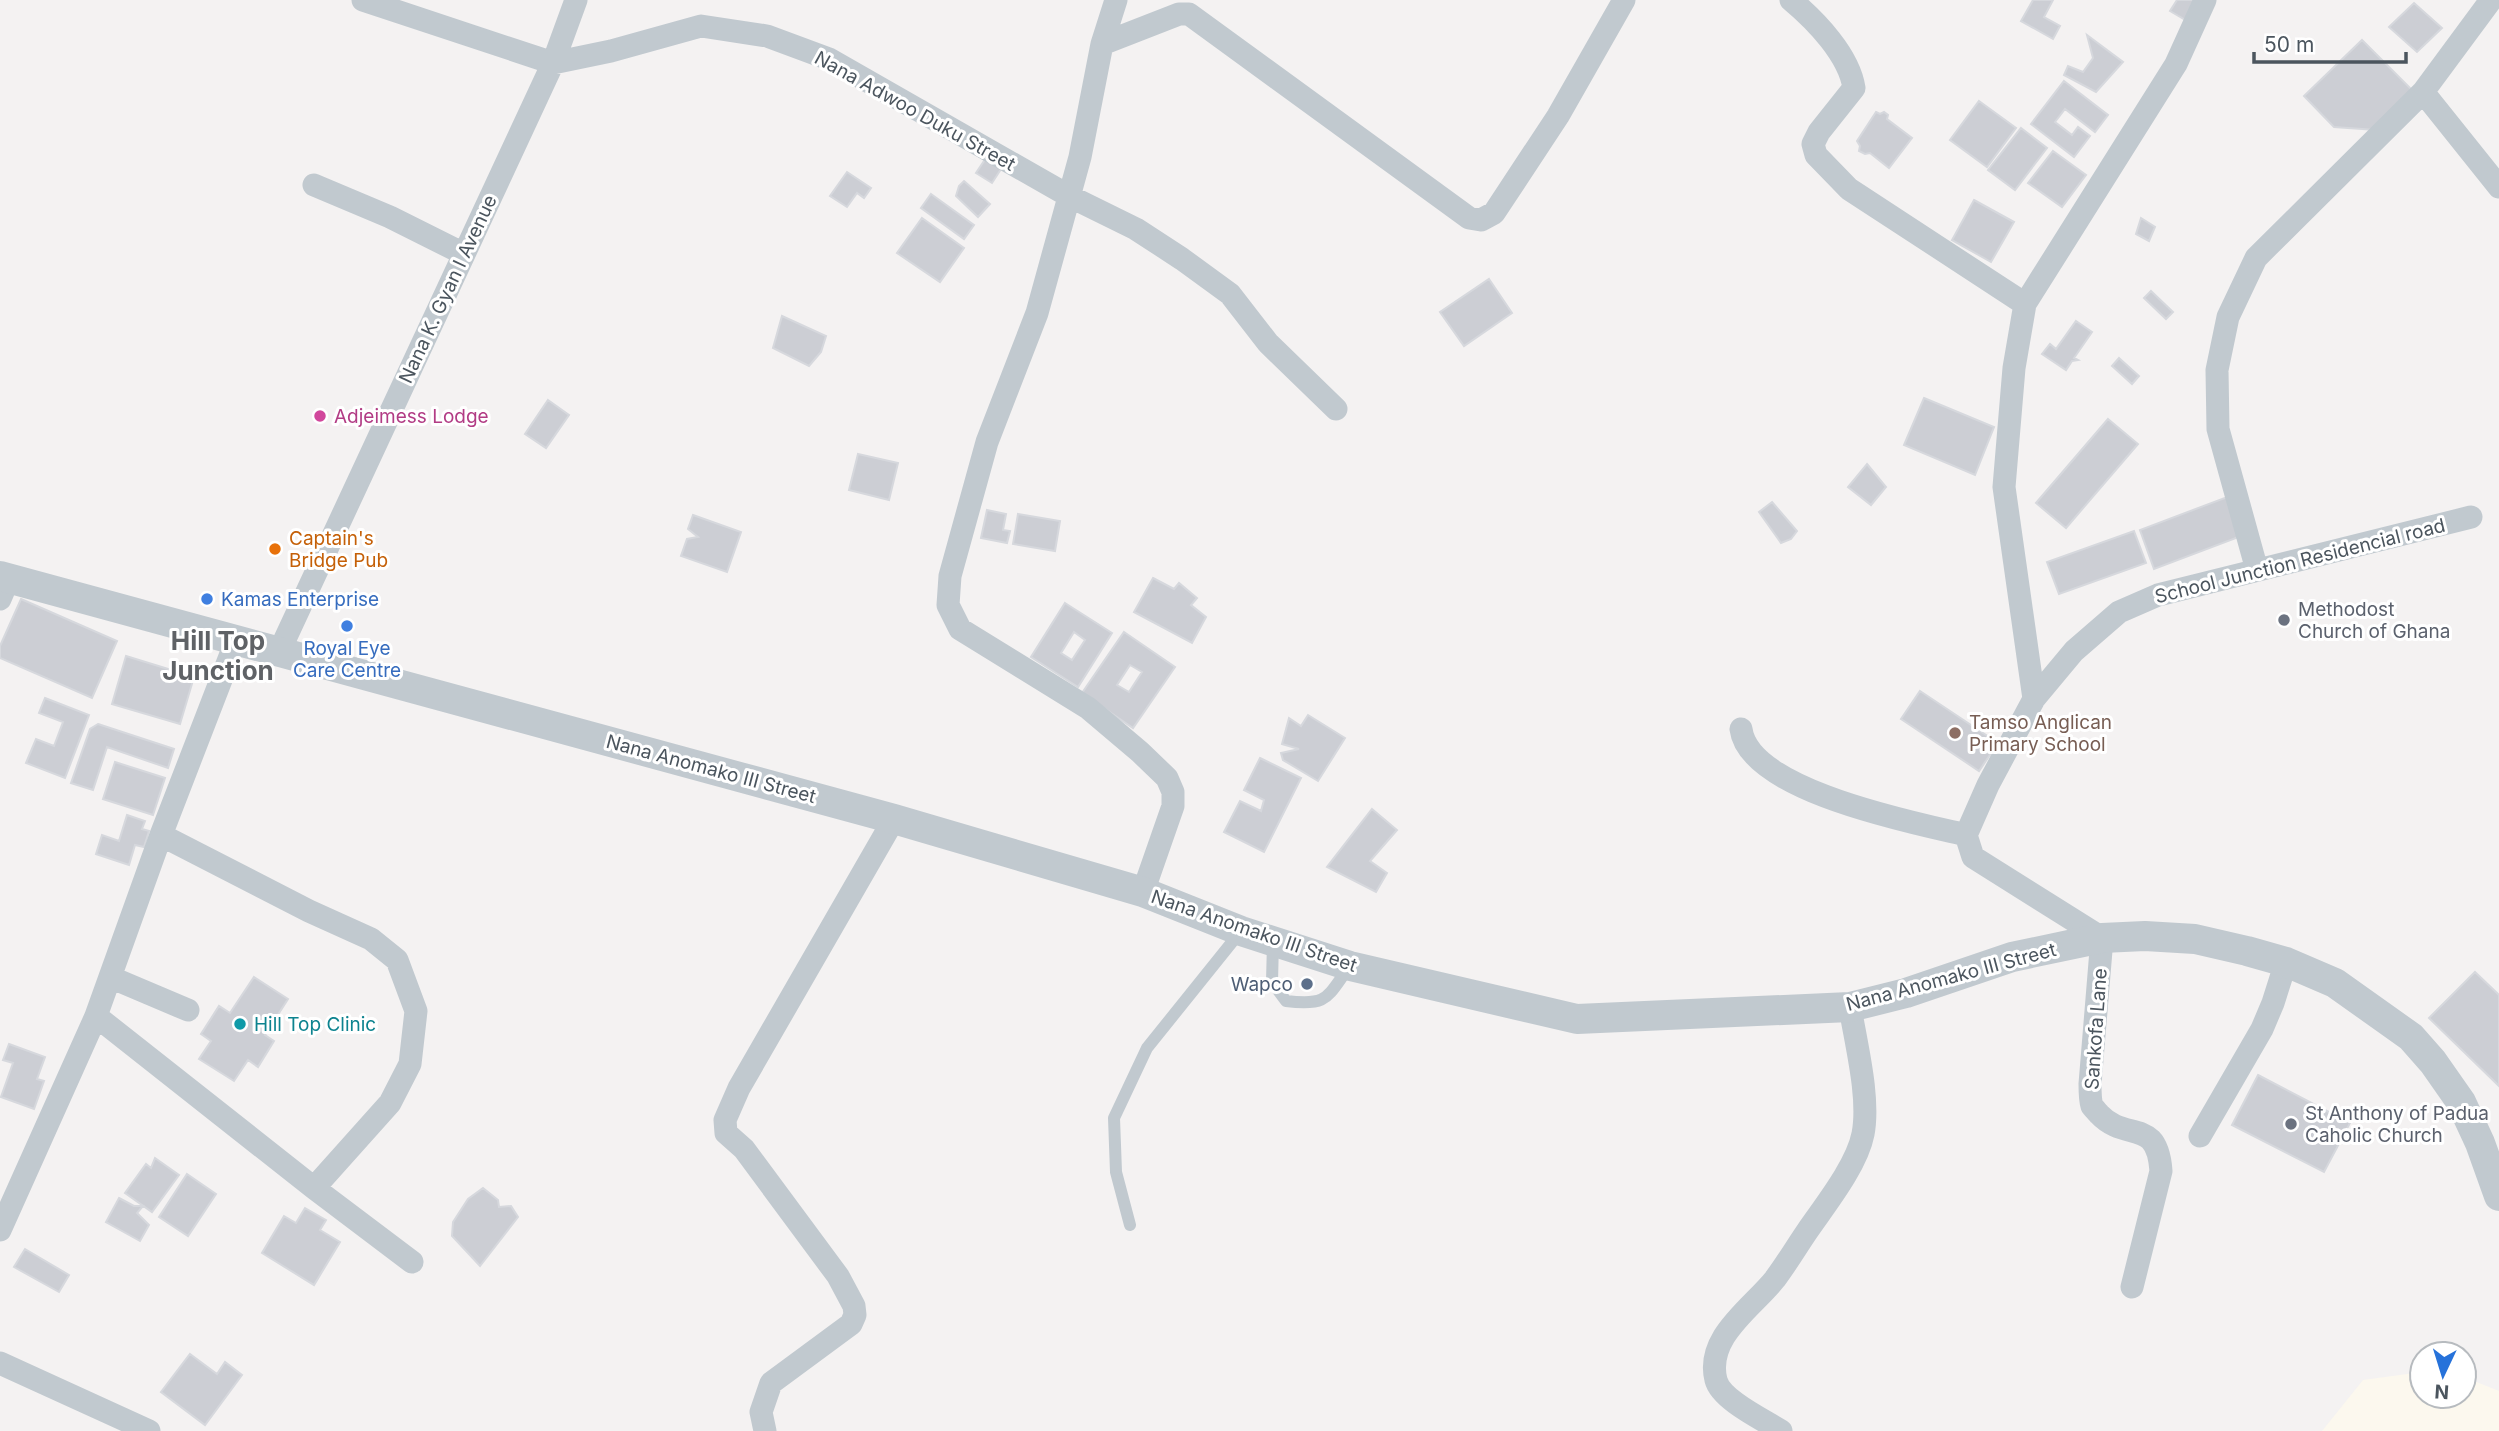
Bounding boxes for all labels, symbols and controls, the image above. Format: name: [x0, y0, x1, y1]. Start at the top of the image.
scale bar: [2254, 21, 2406, 65]
text: 50 m: [2264, 32, 2314, 57]
street label: Nana Adwoo Duku Street: [811, 46, 1019, 176]
street label: Nana K. Gyan I Avenue: [394, 191, 502, 387]
place label: Adjeimess Lodge: [334, 405, 489, 428]
marker: Adjeimess Lodge: [312, 408, 328, 424]
street label: School Junction Residencial road: [2152, 514, 2448, 608]
place label: Captain's Bridge Pub: [289, 527, 388, 572]
marker: Captain's Bridge Pub: [267, 541, 283, 557]
place label: Kamas Enterprise: [221, 588, 379, 611]
marker: Kamas Enterprise: [199, 591, 215, 607]
place label: Methodost Church of Ghana: [2298, 598, 2450, 643]
marker: Methodost Church of Ghana: [2276, 612, 2292, 628]
marker: Royal Eye Care Centre: [339, 618, 355, 634]
district label: Hill Top Junction: [162, 625, 274, 686]
place label: Royal Eye Care Centre: [293, 637, 401, 682]
place label: Tamso Anglican Primary School: [1969, 711, 2112, 756]
marker: Tamso Anglican Primary School: [1947, 725, 1963, 741]
street label: Nana Anomako III Street: [604, 730, 818, 808]
street label: Nana Anomako III Street: [1148, 885, 1360, 977]
street label: Nana Anomako III Street: [1844, 938, 2058, 1016]
street label: Sankofa Lane: [2080, 967, 2112, 1091]
place label: Wapco: [1231, 973, 1293, 996]
marker: Wapco: [1299, 976, 1315, 992]
place label: Hill Top Clinic: [254, 1013, 376, 1036]
marker: Hill Top Clinic: [232, 1016, 248, 1032]
place label: St Anthony of Padua Caholic Church: [2305, 1102, 2489, 1147]
marker: St Anthony of Padua Caholic Church: [2283, 1116, 2299, 1132]
north arrow: [2408, 1340, 2478, 1410]
text: N: [2434, 1379, 2450, 1403]

